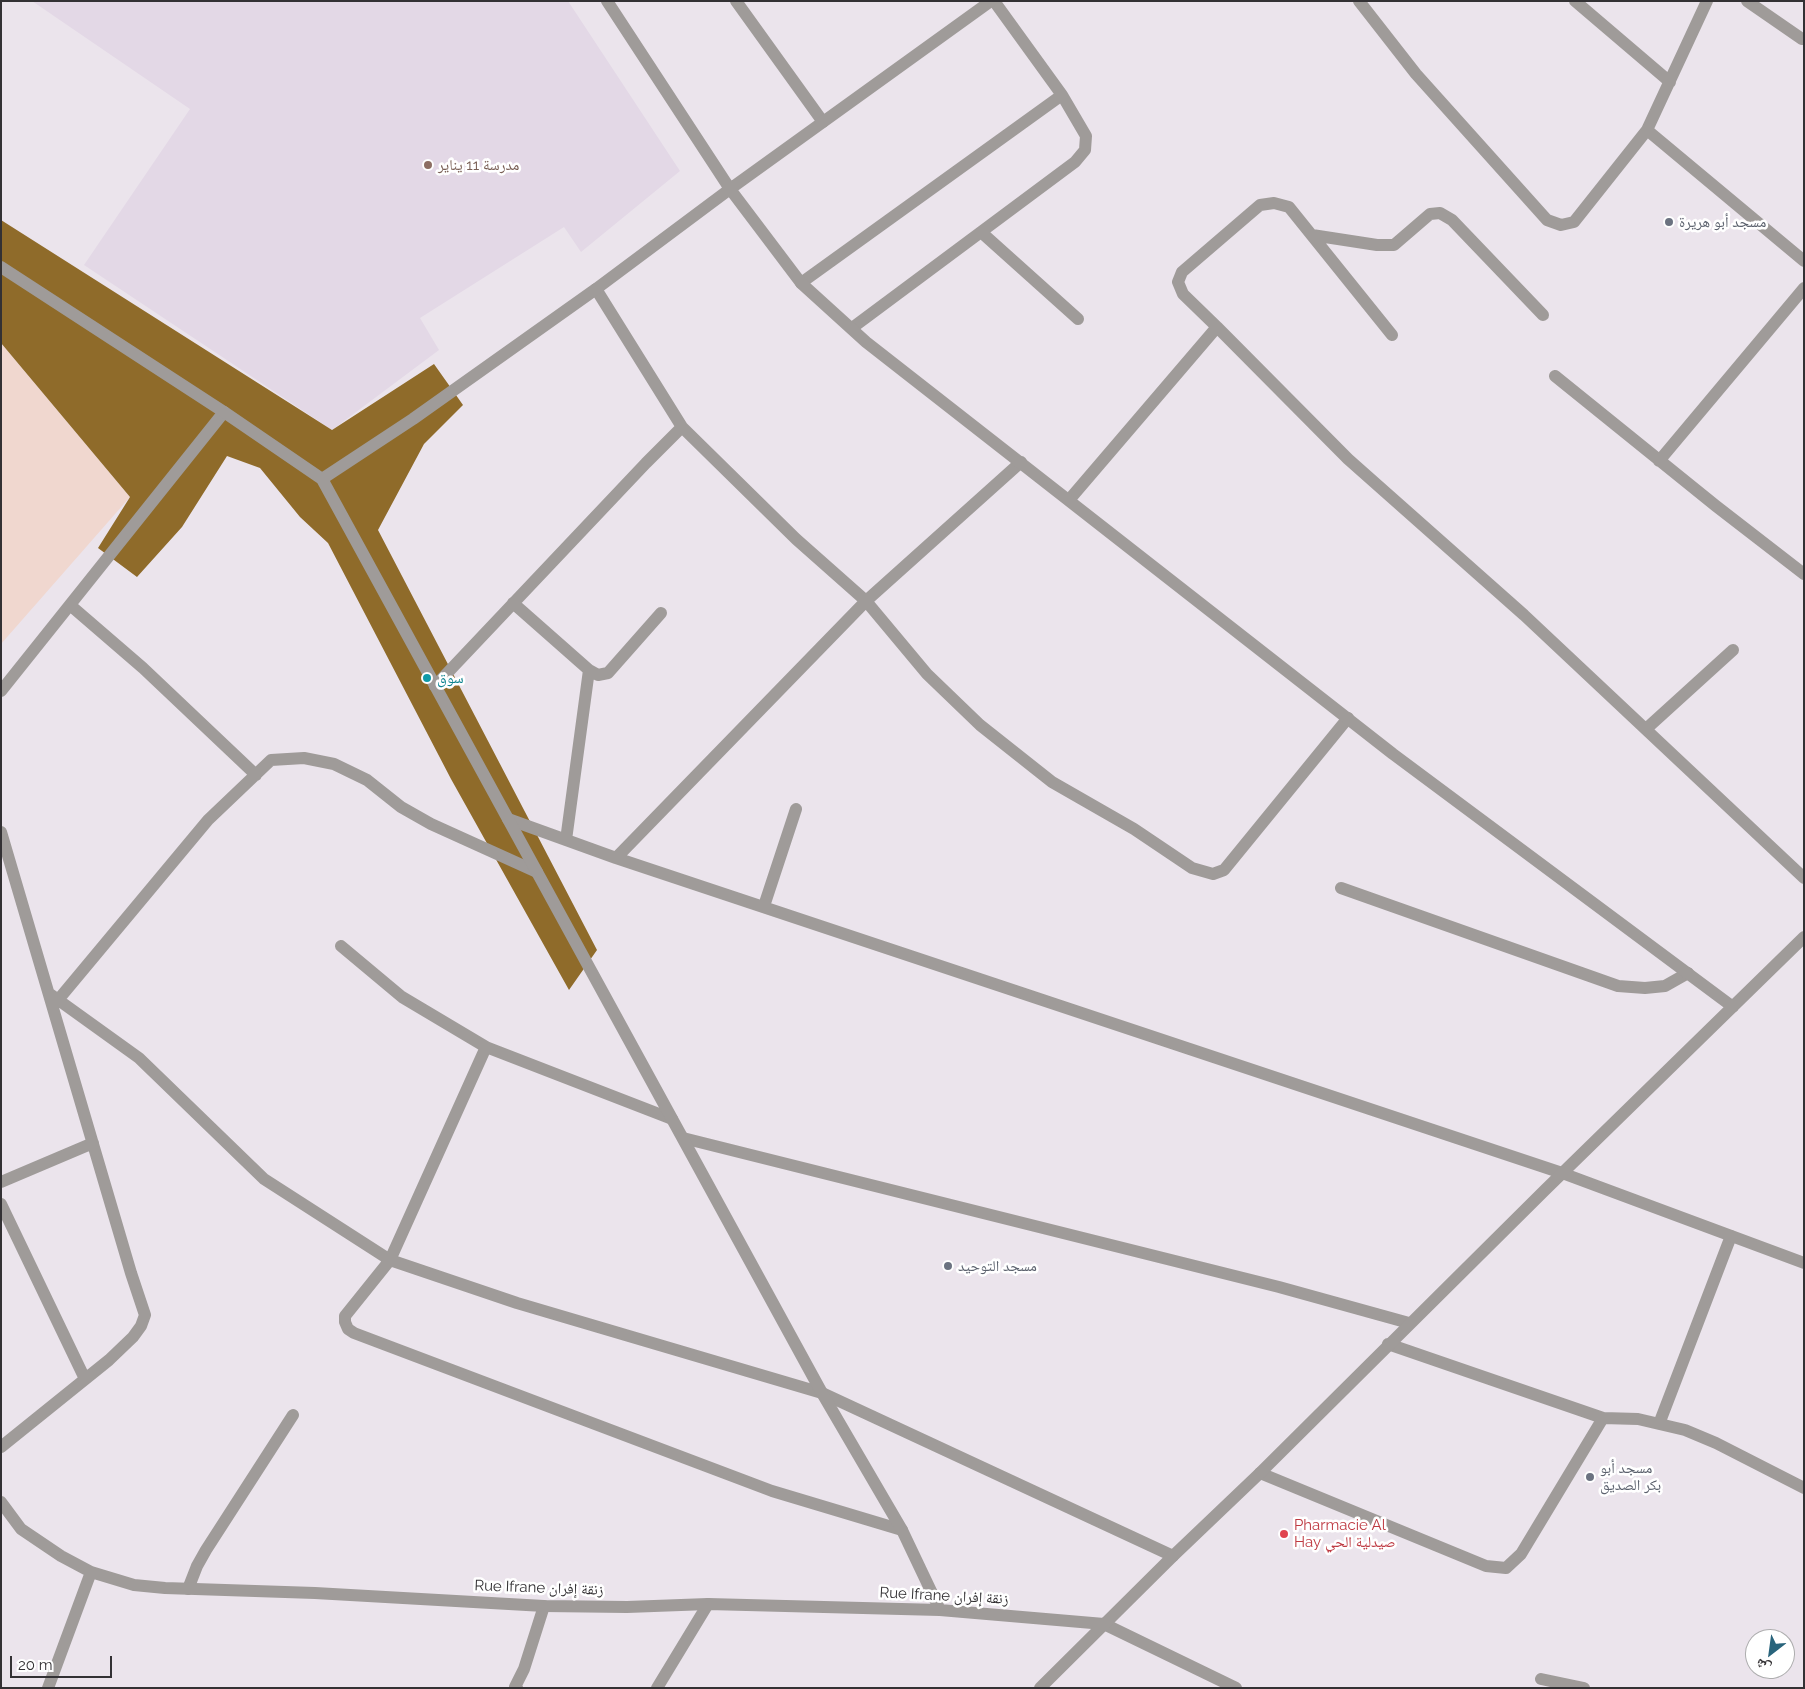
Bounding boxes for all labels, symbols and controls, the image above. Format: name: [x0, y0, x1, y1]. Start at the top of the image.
place label: مدرسة 11 يناير: [438, 156, 519, 174]
marker: مدرسة 11 يناير: [422, 159, 434, 171]
place label: مسجد أبو هريرة: [1679, 213, 1766, 231]
marker: مسجد أبو هريرة: [1663, 216, 1675, 228]
place label: سوق: [437, 669, 464, 687]
marker: سوق: [421, 672, 433, 684]
place label: مسجد التوحيد: [958, 1257, 1037, 1275]
marker: مسجد التوحيد: [942, 1260, 954, 1272]
place label: مسجد أبو بكر الصديق: [1600, 1459, 1661, 1494]
marker: مسجد أبو بكر الصديق: [1584, 1471, 1596, 1483]
place label: Pharmacie Al Hay صيدلية الحي: [1294, 1516, 1395, 1551]
marker: Pharmacie Al Hay صيدلية الحي: [1278, 1528, 1290, 1540]
street label: Rue Ifrane زنقة إفران: [474, 1577, 604, 1599]
street label: Rue Ifrane زنقة إفران: [879, 1584, 1009, 1608]
north arrow: [1745, 1629, 1795, 1679]
scale bar: [12, 1646, 115, 1678]
text: ش: [1753, 1655, 1773, 1677]
text: 20 m: [18, 1656, 53, 1674]

